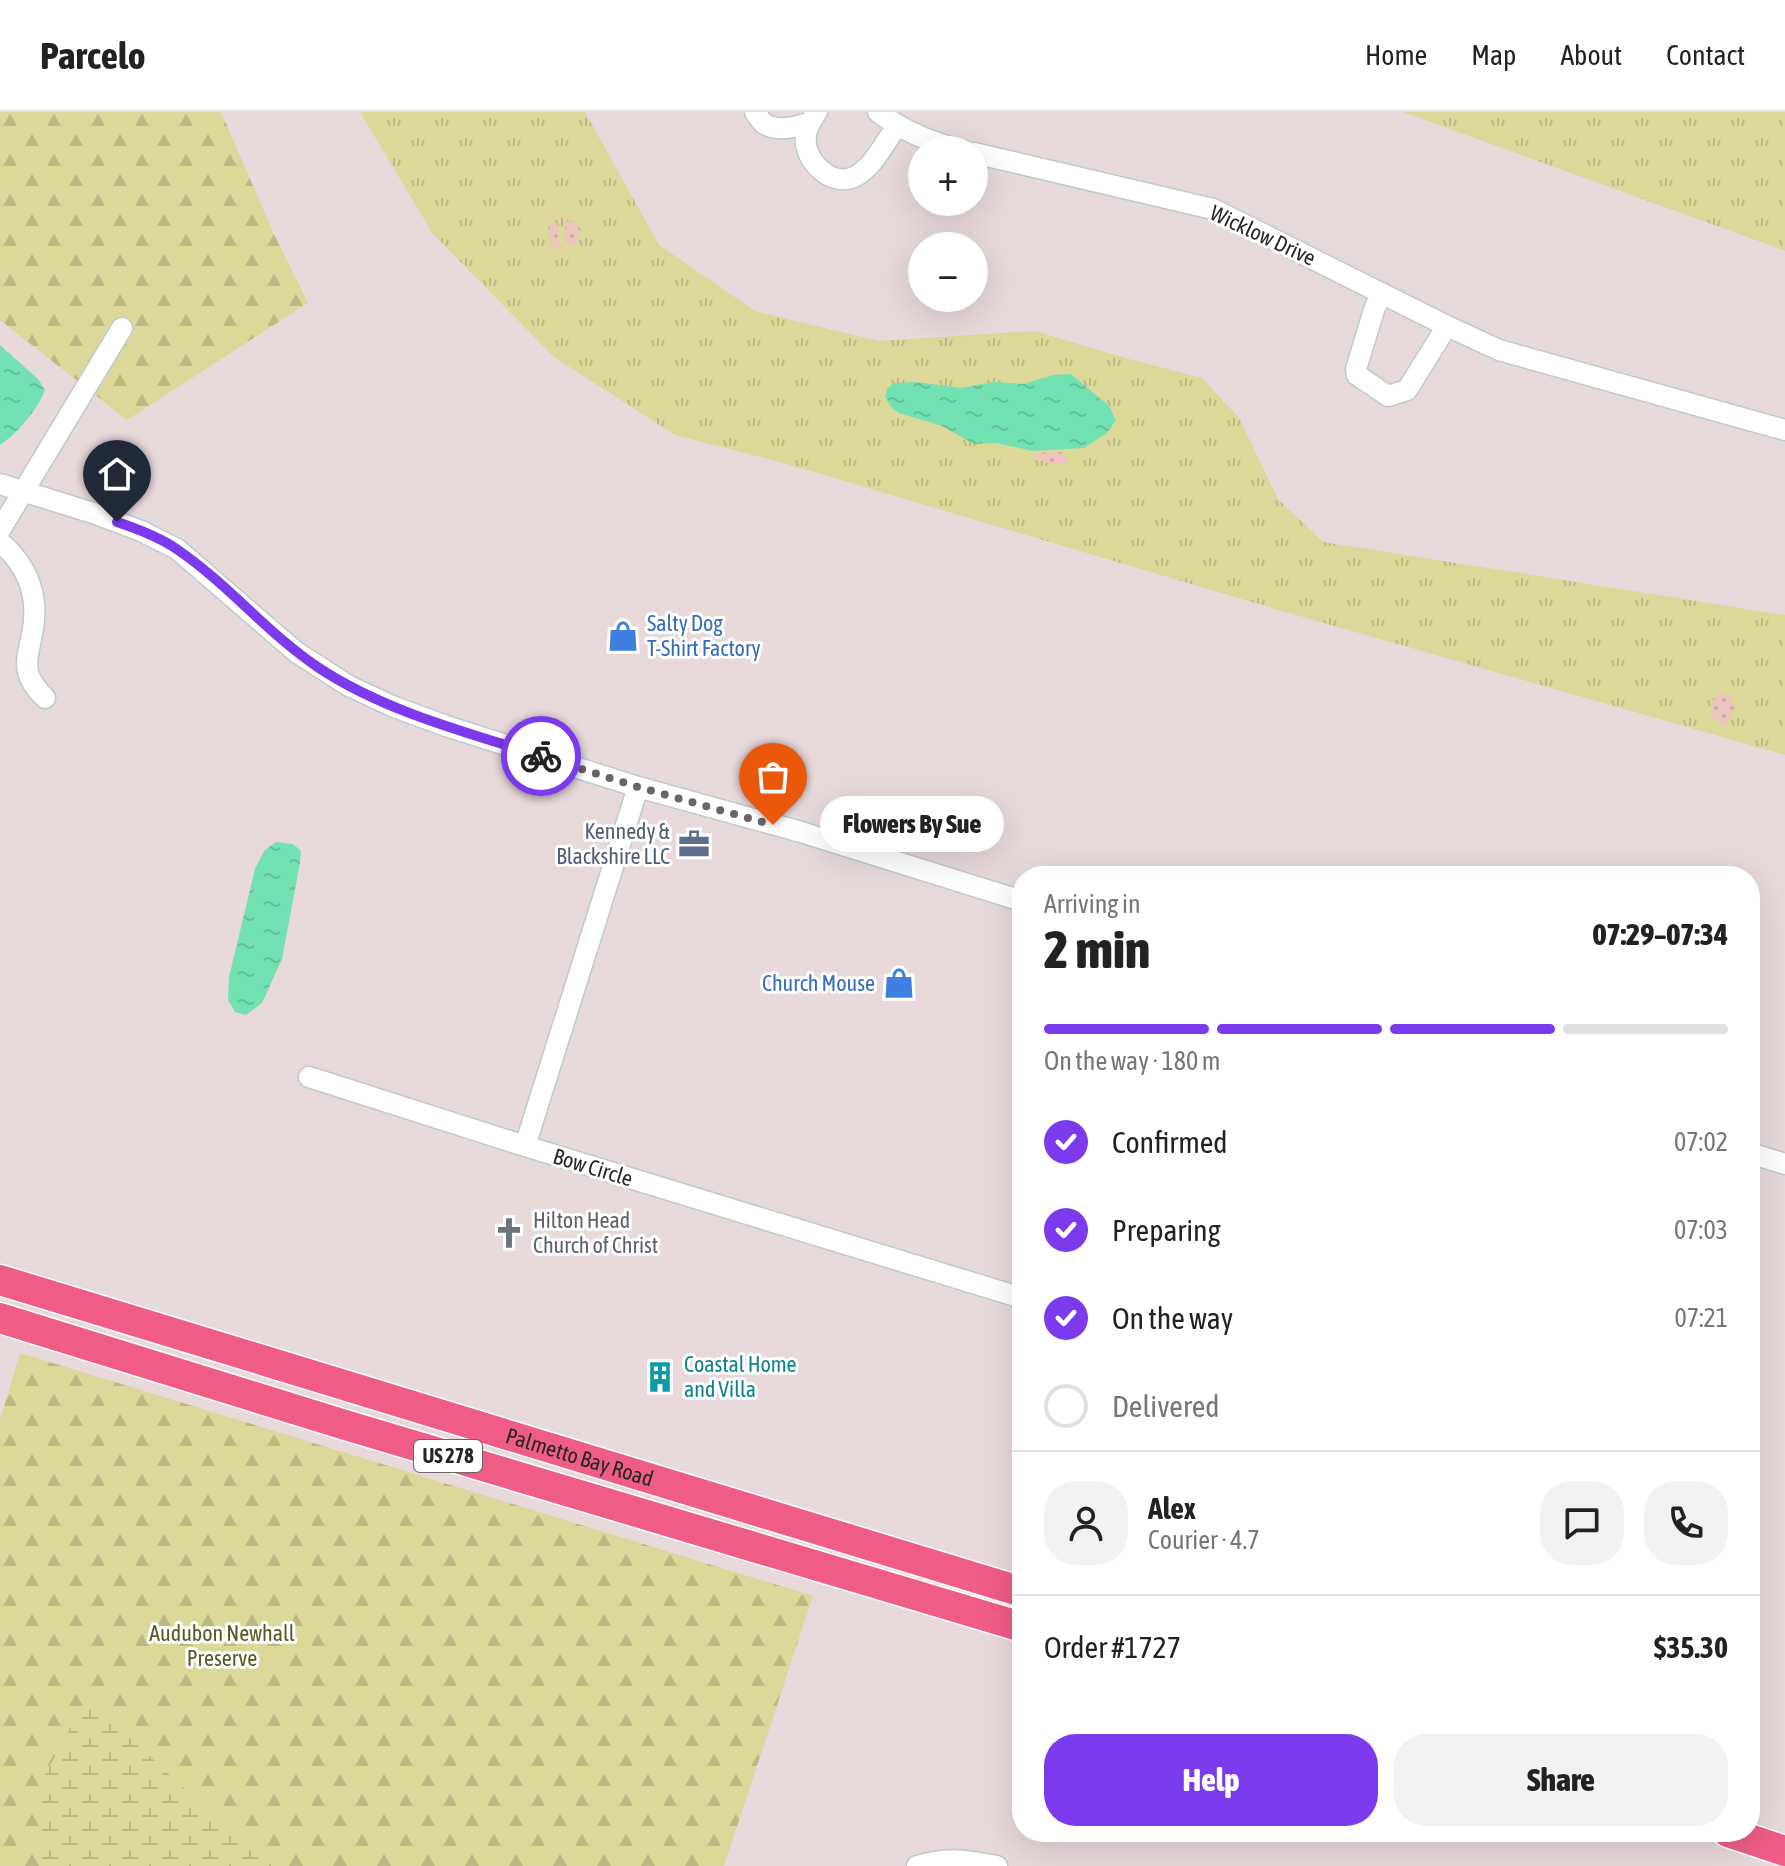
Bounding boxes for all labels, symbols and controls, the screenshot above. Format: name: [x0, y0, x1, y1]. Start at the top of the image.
text: Parcelo: [40, 34, 146, 77]
text: Home: [1365, 39, 1427, 71]
text: Map: [1471, 39, 1516, 71]
text: About: [1560, 39, 1622, 71]
text: Contact: [1666, 39, 1745, 71]
map controls: [908, 136, 988, 312]
button: +: [908, 136, 988, 216]
street label: Wicklow Drive: [1206, 199, 1320, 271]
button: −: [908, 232, 988, 312]
pin: [83, 440, 151, 522]
icon: home: [95, 452, 139, 496]
place label: Salty Dog T-Shirt Factory: [647, 610, 760, 661]
shop icon: Salty Dog T-Shirt Factory: [606, 619, 640, 653]
courier: [501, 716, 581, 796]
icon: bike: [519, 734, 563, 778]
pin: [739, 743, 807, 825]
icon: bag: [751, 755, 795, 799]
callout: Flowers By Sue: [821, 797, 1005, 853]
text: Flowers By Sue: [843, 809, 981, 839]
place label: Kennedy & Blackshire LLC: [556, 818, 671, 869]
office icon: Kennedy & Blackshire LLC: [677, 827, 711, 861]
text: Arriving in: [1044, 889, 1141, 919]
text: 07:29–07:34: [1593, 917, 1728, 951]
text: 2 min: [1044, 919, 1150, 979]
shop icon: Church Mouse: [882, 966, 916, 1000]
place label: Church Mouse: [762, 970, 875, 996]
text: On the way · 180 m: [1044, 1046, 1221, 1076]
icon: check: [1044, 1120, 1088, 1164]
text: Confirmed: [1112, 1125, 1227, 1159]
text: 07:02: [1674, 1127, 1728, 1157]
street label: Bow Circle: [550, 1143, 636, 1191]
place label: Hilton Head Church of Christ: [533, 1207, 658, 1258]
icon: check: [1044, 1208, 1088, 1252]
text: Preparing: [1112, 1213, 1221, 1247]
text: 07:03: [1674, 1215, 1728, 1245]
church icon: Hilton Head Church of Christ: [492, 1216, 526, 1250]
icon: check: [1044, 1296, 1088, 1340]
text: On the way: [1112, 1301, 1233, 1335]
text: 07:21: [1674, 1303, 1728, 1333]
place label: Coastal Home and Villa: [684, 1351, 797, 1402]
building icon: Coastal Home and Villa: [643, 1360, 677, 1394]
text: Delivered: [1112, 1389, 1220, 1423]
street label: Palmetto Bay Road: [503, 1422, 657, 1492]
road number: US 278: [414, 1440, 482, 1472]
button: person: [1044, 1481, 1128, 1565]
button: chat: [1540, 1481, 1624, 1565]
button: phone: [1644, 1481, 1728, 1565]
text: Alex: [1148, 1491, 1196, 1525]
text: Courier · 4.7: [1148, 1525, 1259, 1555]
park label: Audubon Newhall Preserve: [149, 1620, 295, 1671]
text: Order #1727: [1044, 1630, 1181, 1664]
text: $35.30: [1654, 1630, 1728, 1664]
button: Help: [1044, 1734, 1378, 1826]
button: Share: [1394, 1734, 1728, 1826]

